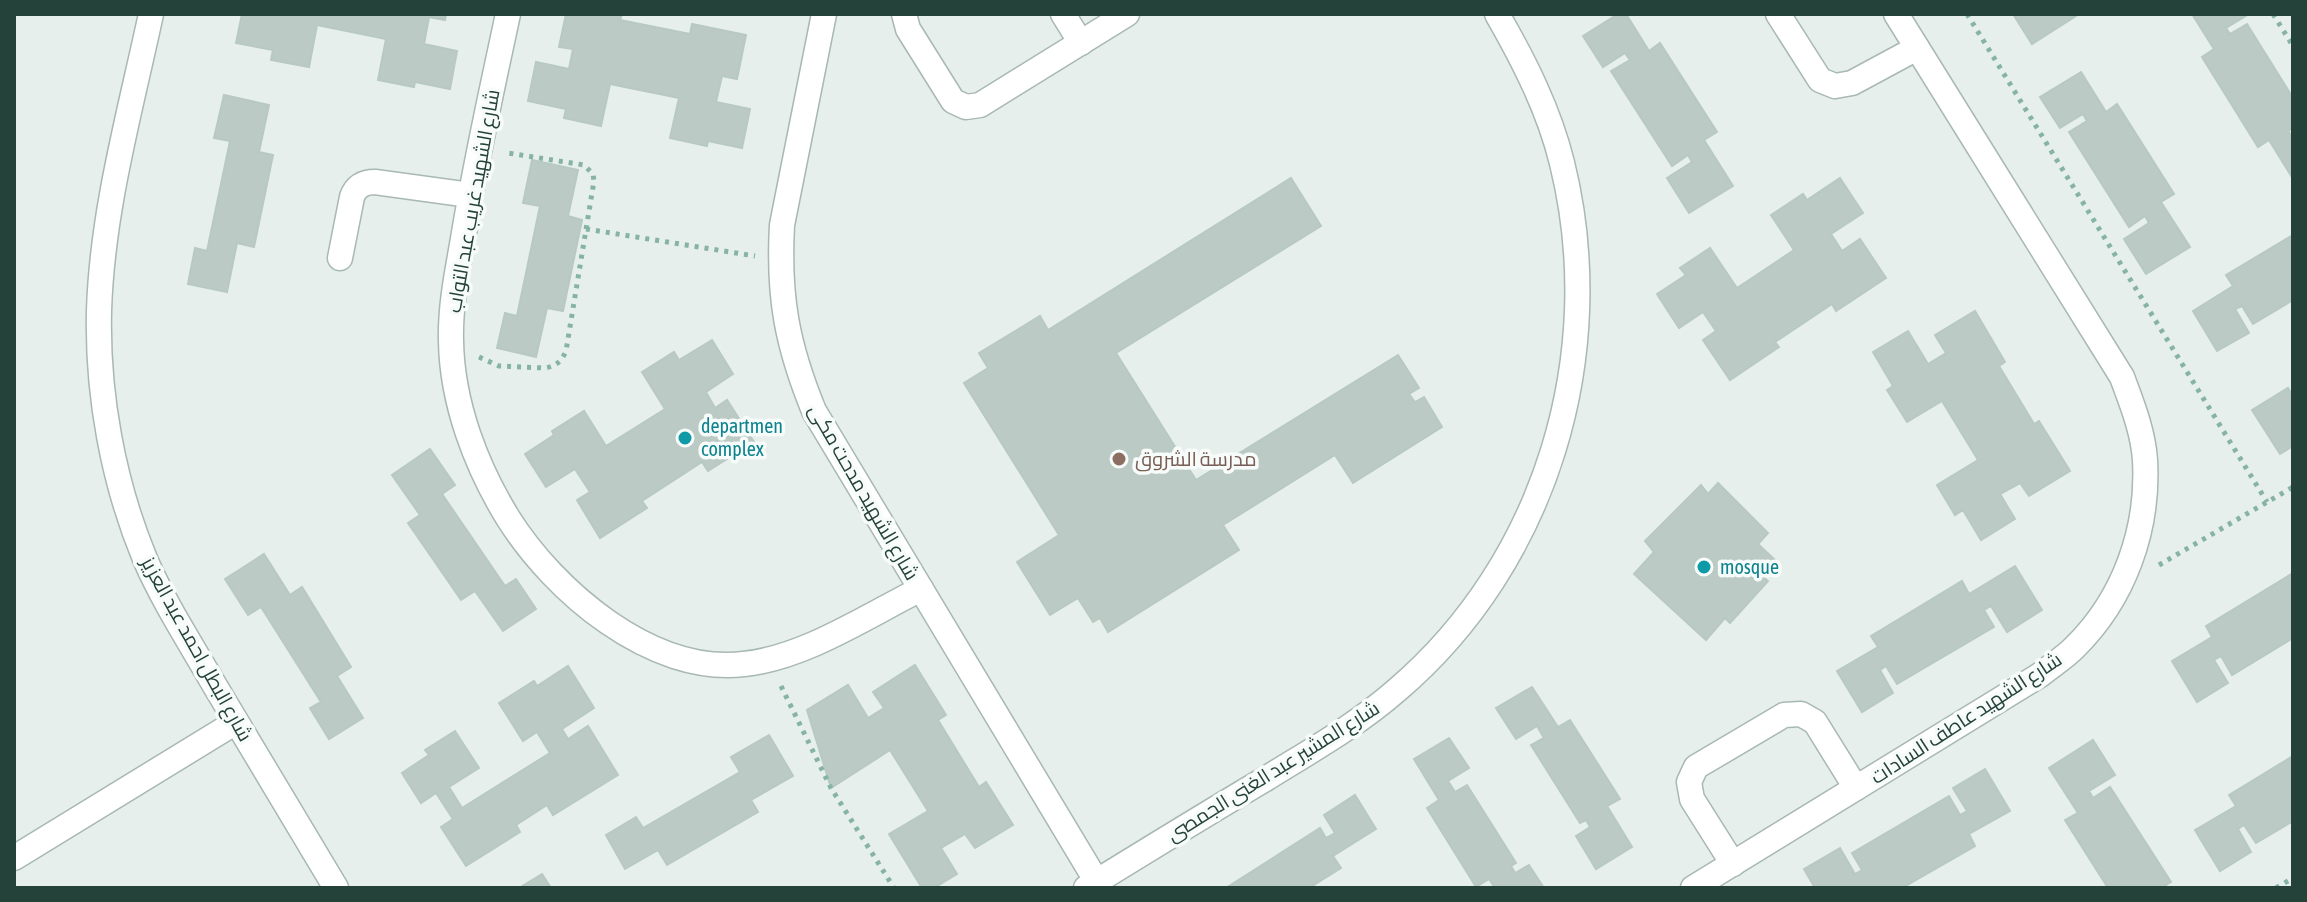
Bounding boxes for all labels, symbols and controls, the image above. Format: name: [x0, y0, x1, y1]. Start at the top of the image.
street label: شارع الشهيد غريب عبد التواب: [442, 87, 506, 315]
street label: شارع الشهيد مدحت مكى: [802, 400, 924, 585]
place label: departmen complex: [701, 414, 783, 460]
marker: departmen complex: [676, 429, 694, 447]
place label: مدرسة الشروق: [1135, 447, 1257, 472]
marker: مدرسة الشروق: [1110, 450, 1128, 468]
street label: شارع البطل احمد عبد العزيز: [134, 552, 258, 746]
place label: mosque: [1720, 555, 1779, 578]
marker: mosque: [1695, 558, 1713, 576]
street label: شارع الشهيد عاطف السادات: [1866, 647, 2067, 791]
street label: شارع المشير عبد الغنى الجمصى: [1162, 696, 1385, 848]

